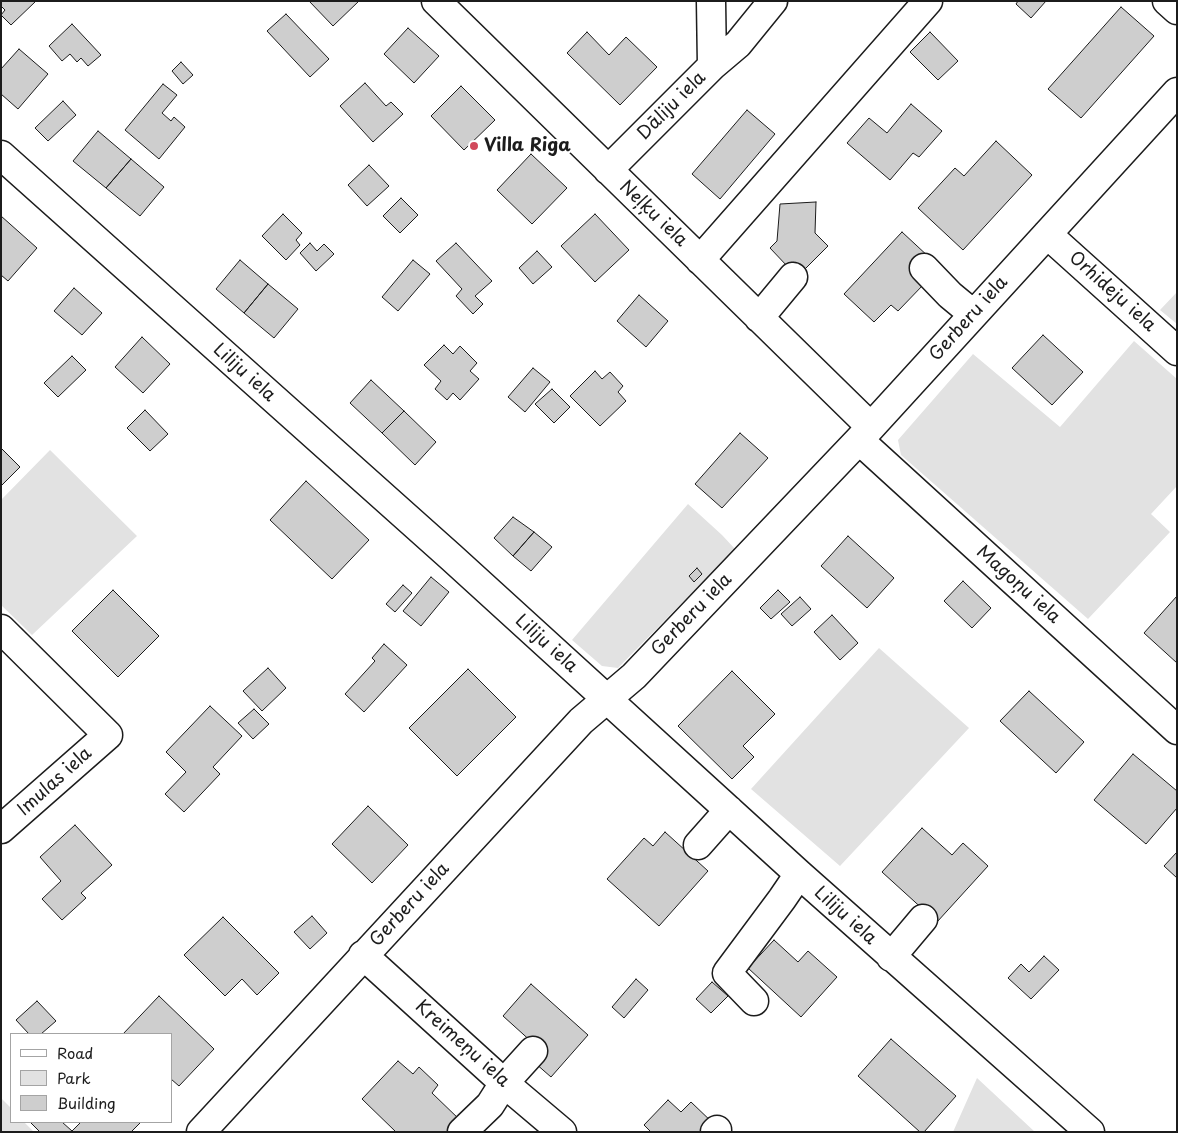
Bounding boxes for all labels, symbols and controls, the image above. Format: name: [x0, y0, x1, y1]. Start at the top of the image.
street label: Dāliju iela: [633, 67, 711, 145]
place label: Villa Riga: [484, 135, 571, 157]
marker: Villa Riga: [468, 140, 480, 152]
street label: Neļķu iela: [615, 176, 691, 252]
street label: Orhideju iela: [1064, 247, 1160, 337]
street label: Gerberu iela: [925, 272, 1013, 366]
street label: Liliju iela: [208, 339, 280, 407]
street label: Magoņu iela: [972, 542, 1064, 628]
street label: Gerberu iela: [647, 569, 737, 661]
street label: Liliju iela: [510, 610, 582, 678]
street label: Imulas iela: [13, 743, 97, 821]
street label: Gerberu iela: [366, 859, 454, 951]
street label: Liliju iela: [809, 882, 881, 950]
street label: Kreimeņu iela: [410, 996, 514, 1092]
legend: [10, 1033, 172, 1123]
text: Road: [57, 1041, 93, 1064]
text: Park: [57, 1066, 91, 1089]
text: Building: [57, 1091, 116, 1114]

